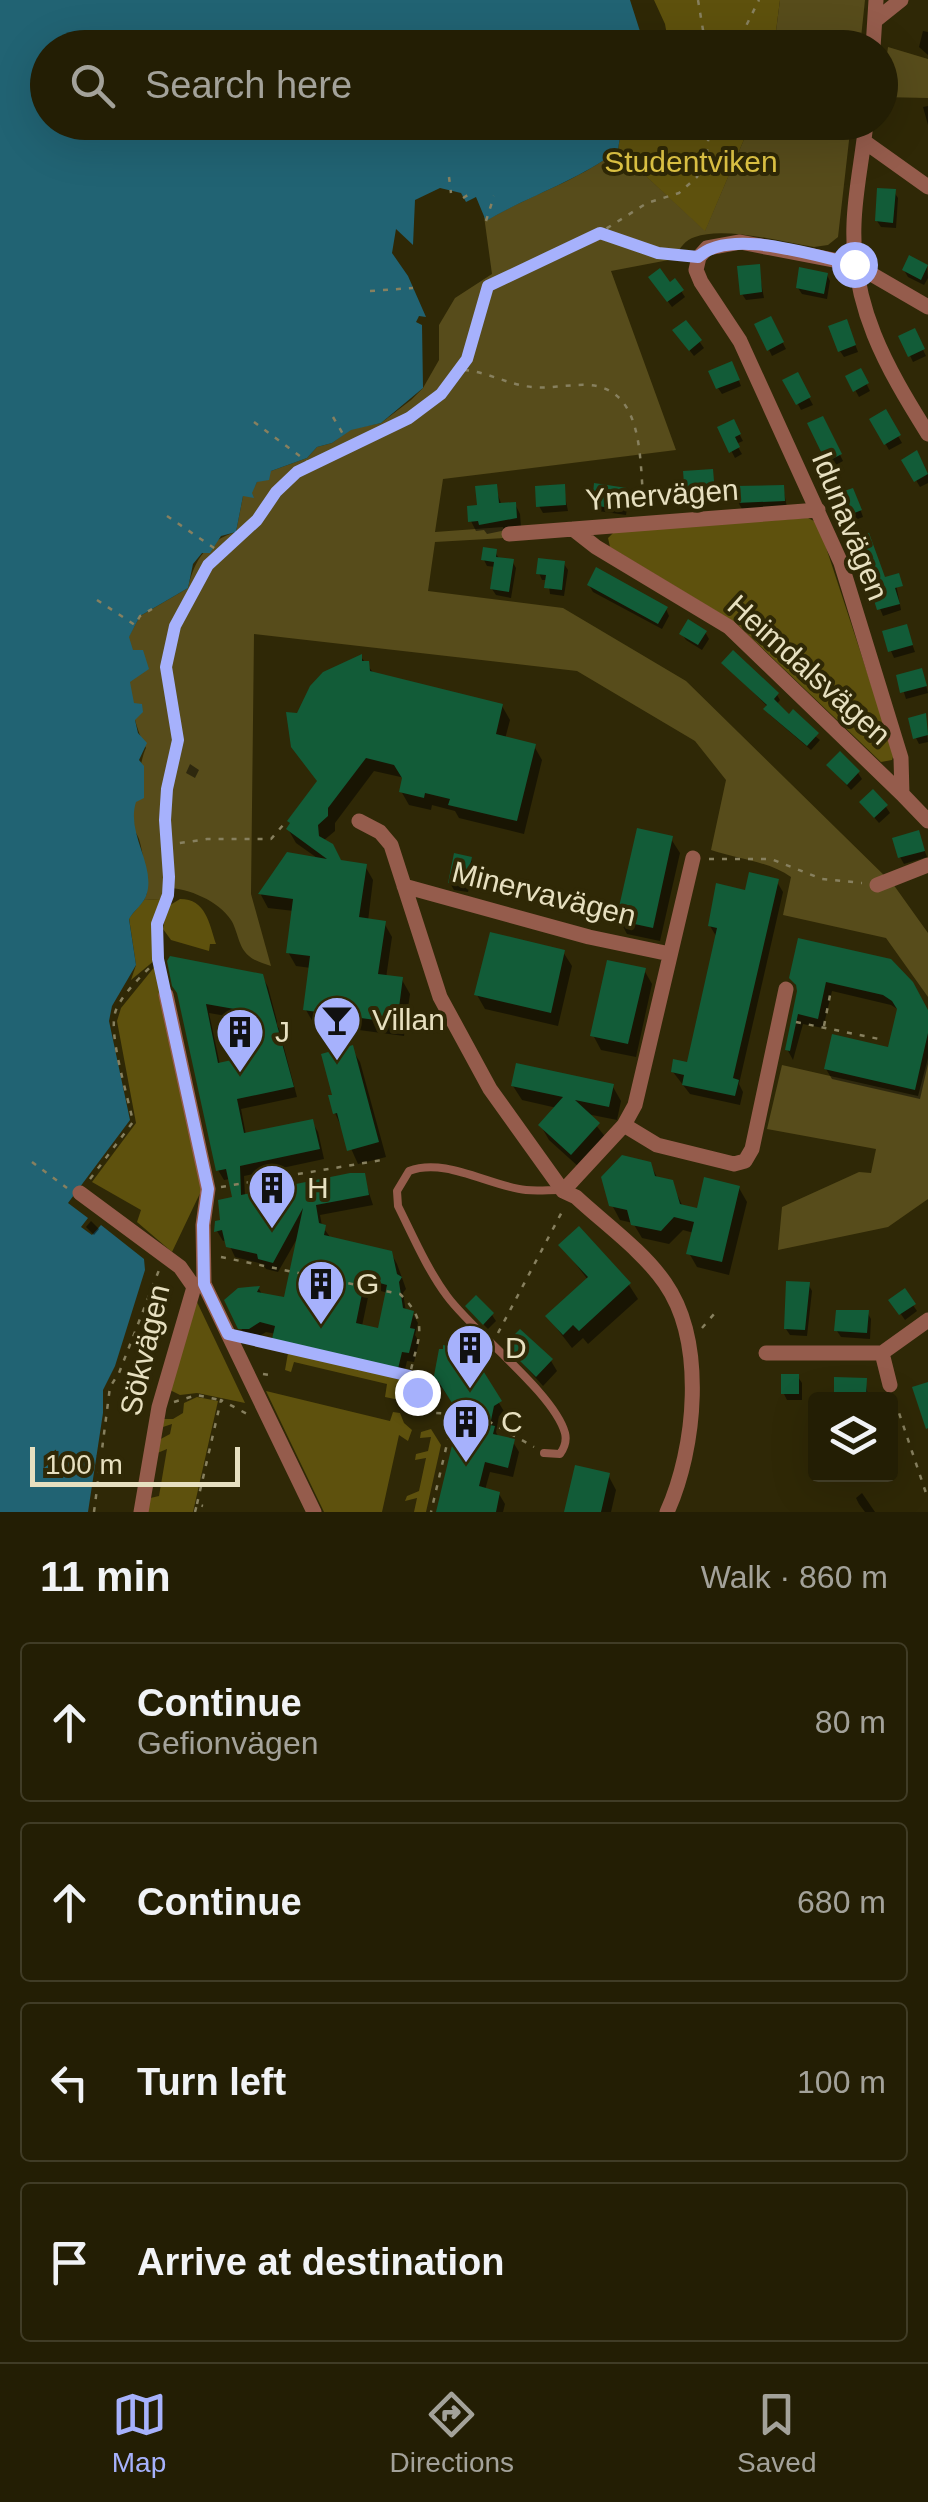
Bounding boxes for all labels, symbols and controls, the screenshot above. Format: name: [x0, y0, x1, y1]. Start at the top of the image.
search box: [30, 30, 898, 140]
icon: search: [65, 58, 120, 113]
text: Search here: [145, 64, 352, 106]
park label: Studentviken: [604, 145, 778, 178]
route start: [832, 242, 878, 288]
street label: Idunavägen: [806, 447, 895, 605]
street label: Ymervägen: [584, 473, 740, 516]
street label: Heimdalsvägen: [721, 588, 897, 751]
street label: Minervavägen: [449, 855, 640, 932]
bar icon: Villan: [311, 994, 363, 1062]
place label: Villan: [372, 1003, 445, 1036]
building icon: J: [214, 1006, 266, 1074]
place label: J: [275, 1015, 290, 1048]
building icon: H: [246, 1162, 298, 1230]
place label: H: [307, 1171, 329, 1204]
building icon: G: [295, 1258, 347, 1326]
place label: G: [356, 1267, 379, 1300]
street label: Sökvägen: [113, 1281, 176, 1419]
building icon: D: [444, 1322, 496, 1390]
place label: D: [505, 1331, 527, 1364]
route end: [395, 1370, 441, 1416]
map controls: [808, 1392, 898, 1482]
button: layers: [808, 1392, 898, 1482]
building icon: C: [440, 1396, 492, 1464]
place label: C: [501, 1405, 523, 1438]
scale bar: [30, 1442, 240, 1486]
text: 100 m: [45, 1449, 123, 1480]
text: 11 min: [40, 1553, 171, 1600]
text: Walk · 860 m: [701, 1559, 888, 1595]
text: Continue: [137, 1682, 302, 1724]
icon: ahead: [42, 1695, 97, 1750]
text: 80 m: [815, 1704, 886, 1740]
text: Gefionvägen: [137, 1725, 318, 1761]
icon: ahead: [42, 1875, 97, 1930]
text: Continue: [137, 1881, 302, 1923]
text: 680 m: [797, 1884, 886, 1920]
icon: left: [42, 2055, 97, 2110]
text: Turn left: [137, 2061, 286, 2103]
text: 100 m: [797, 2064, 886, 2100]
icon: arrive: [42, 2235, 97, 2290]
text: Arrive at destination: [137, 2241, 504, 2283]
tab: Map: [112, 2387, 167, 2479]
tab: Directions: [390, 2387, 514, 2479]
tab: Saved: [737, 2387, 816, 2479]

